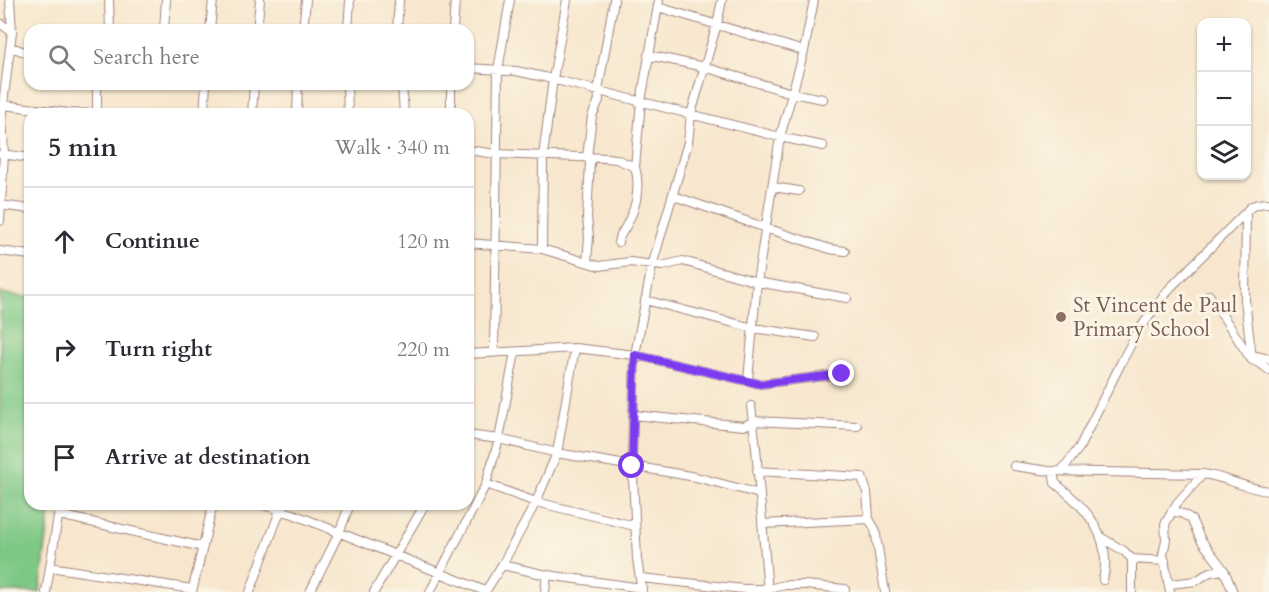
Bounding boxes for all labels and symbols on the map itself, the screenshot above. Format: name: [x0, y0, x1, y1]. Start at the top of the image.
place label: St Vincent de Paul Primary School: [1073, 291, 1237, 344]
marker: St Vincent de Paul Primary School: [1054, 310, 1068, 324]
route end: [828, 360, 854, 386]
route start: [618, 452, 644, 478]

